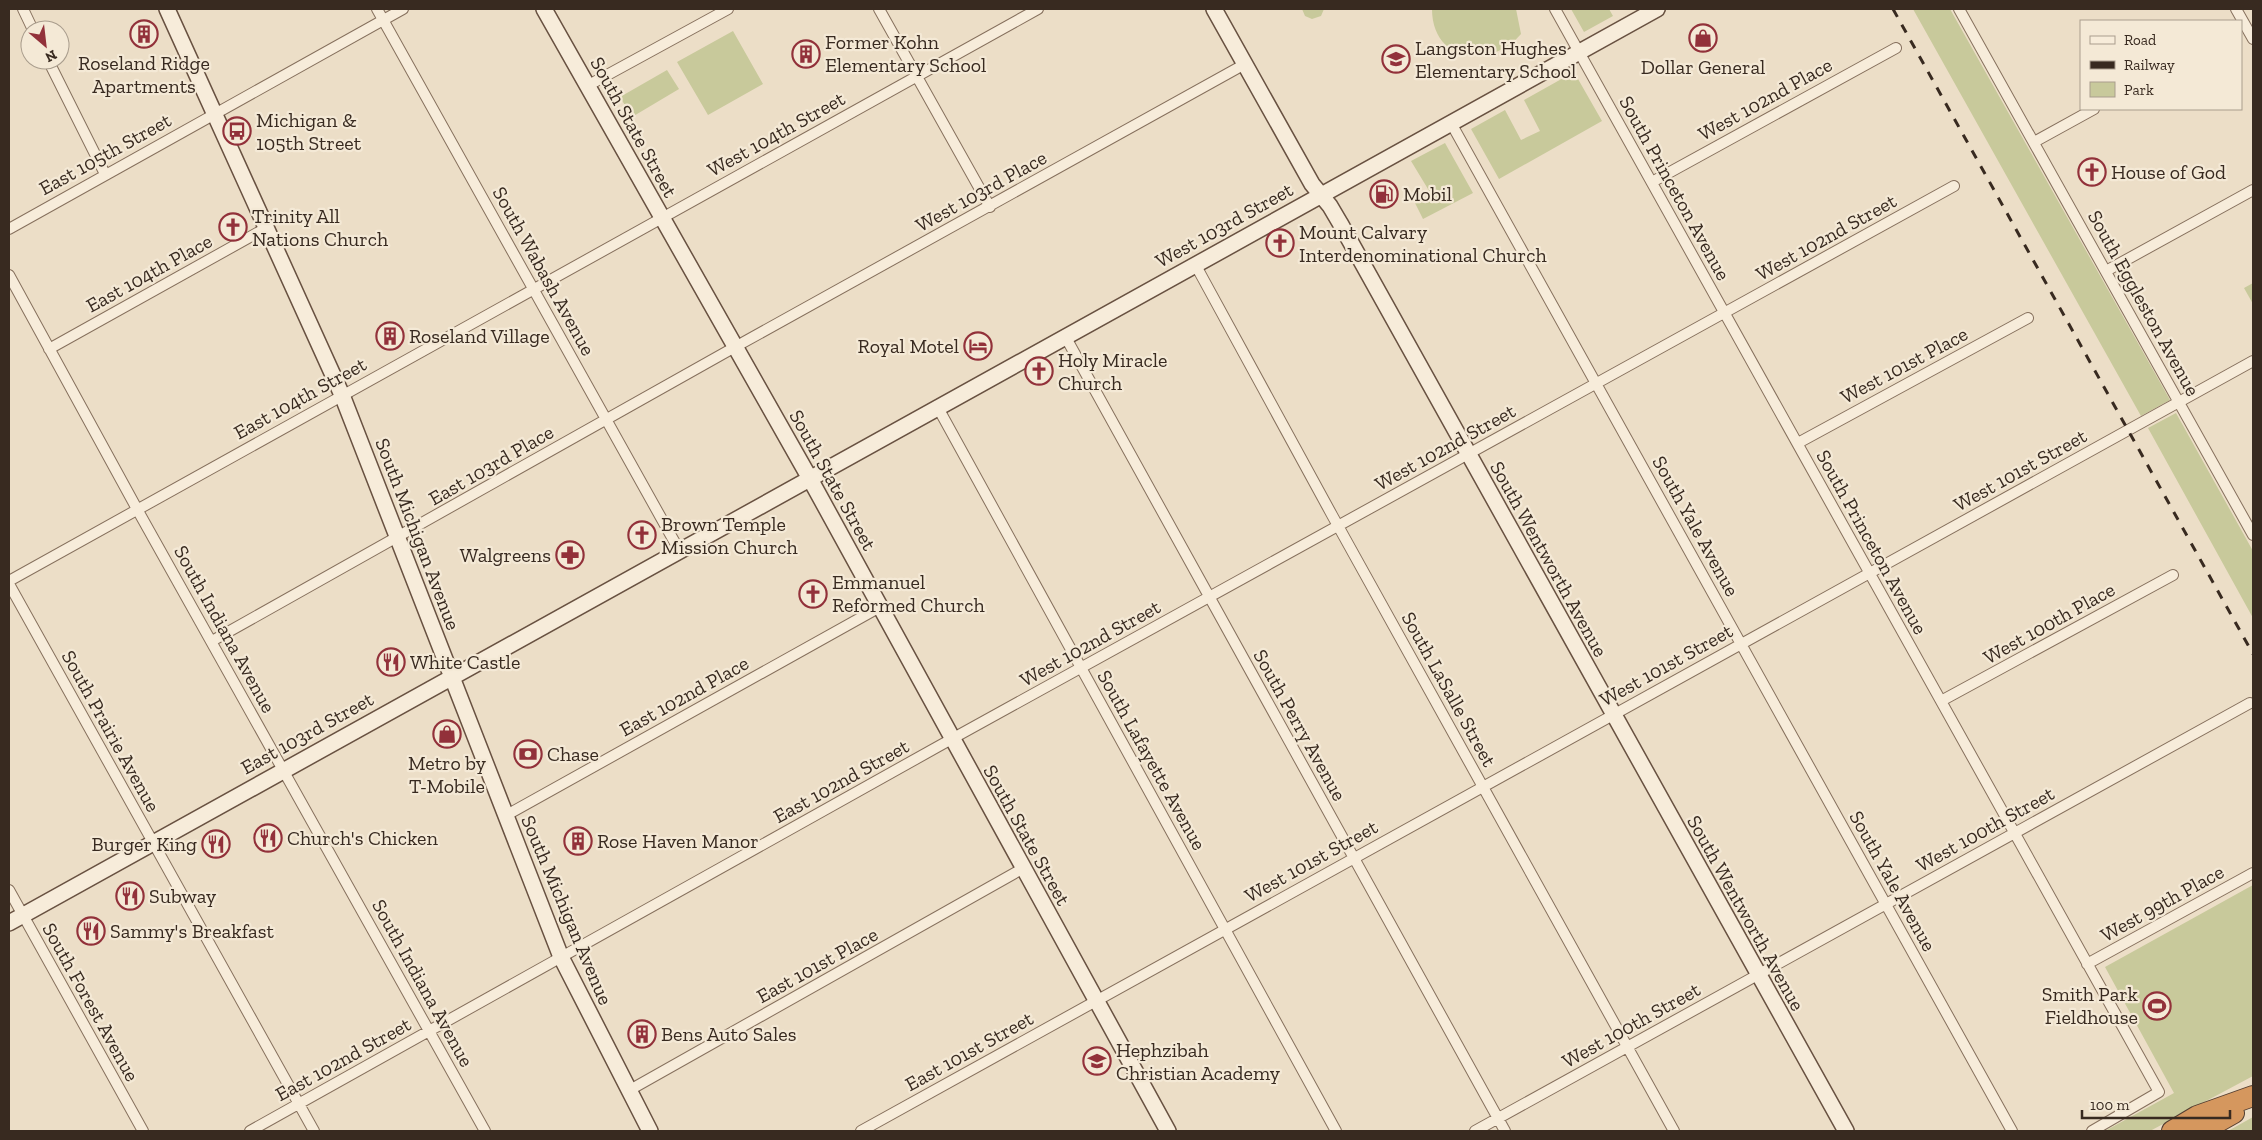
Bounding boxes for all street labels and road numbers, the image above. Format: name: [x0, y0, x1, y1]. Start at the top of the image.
street label: West 102nd Place: [1694, 52, 1836, 146]
street label: South State Street: [585, 53, 683, 202]
street label: West 104th Street: [703, 86, 849, 182]
street label: South Princeton Avenue: [1614, 92, 1736, 284]
street label: East 105th Street: [35, 108, 176, 200]
street label: West 103rd Place: [911, 145, 1051, 237]
street label: West 103rd Street: [1151, 177, 1297, 273]
street label: South Wabash Avenue: [488, 182, 600, 360]
street label: West 102nd Street: [1751, 188, 1901, 286]
street label: South Eggleston Avenue: [2083, 206, 2205, 400]
street label: East 104th Place: [82, 229, 216, 317]
street label: West 101st Place: [1836, 321, 1972, 409]
street label: East 104th Street: [230, 351, 371, 444]
street label: West 102nd Street: [1370, 398, 1520, 496]
street label: South State Street: [784, 406, 882, 555]
street label: East 103rd Place: [424, 420, 558, 510]
street label: West 101st Street: [1949, 423, 2091, 516]
street label: South Michigan Avenue: [370, 435, 466, 633]
street label: South Princeton Avenue: [1811, 446, 1933, 638]
street label: South Yale Avenue: [1647, 452, 1745, 600]
street label: South Wentworth Avenue: [1485, 457, 1613, 661]
street label: South Indiana Avenue: [169, 541, 281, 717]
street label: West 100th Place: [1979, 577, 2119, 669]
street label: West 102nd Street: [1015, 594, 1165, 692]
street label: South LaSalle Street: [1397, 607, 1502, 771]
street label: West 101st Street: [1595, 618, 1737, 711]
street label: South Perry Avenue: [1248, 645, 1352, 805]
street label: South Prairie Avenue: [57, 646, 165, 816]
street label: East 102nd Place: [615, 651, 753, 741]
street label: South Lafayette Avenue: [1092, 666, 1212, 854]
street label: East 103rd Street: [237, 686, 378, 779]
street label: East 102nd Street: [769, 734, 914, 828]
street label: South State Street: [978, 761, 1076, 910]
street label: West 100th Street: [1912, 781, 2059, 877]
street label: South Yale Avenue: [1844, 807, 1942, 955]
street label: South Wentworth Avenue: [1682, 811, 1810, 1015]
street label: South Michigan Avenue: [516, 812, 618, 1008]
street label: West 101st Street: [1240, 814, 1382, 907]
street label: West 99th Place: [2096, 859, 2228, 947]
street label: South Indiana Avenue: [367, 895, 479, 1071]
street label: South Forest Avenue: [38, 919, 144, 1085]
street label: East 101st Place: [752, 922, 882, 1008]
street label: West 100th Street: [1558, 977, 1705, 1073]
street label: East 101st Street: [901, 1006, 1038, 1096]
street label: East 102nd Street: [271, 1012, 416, 1106]

